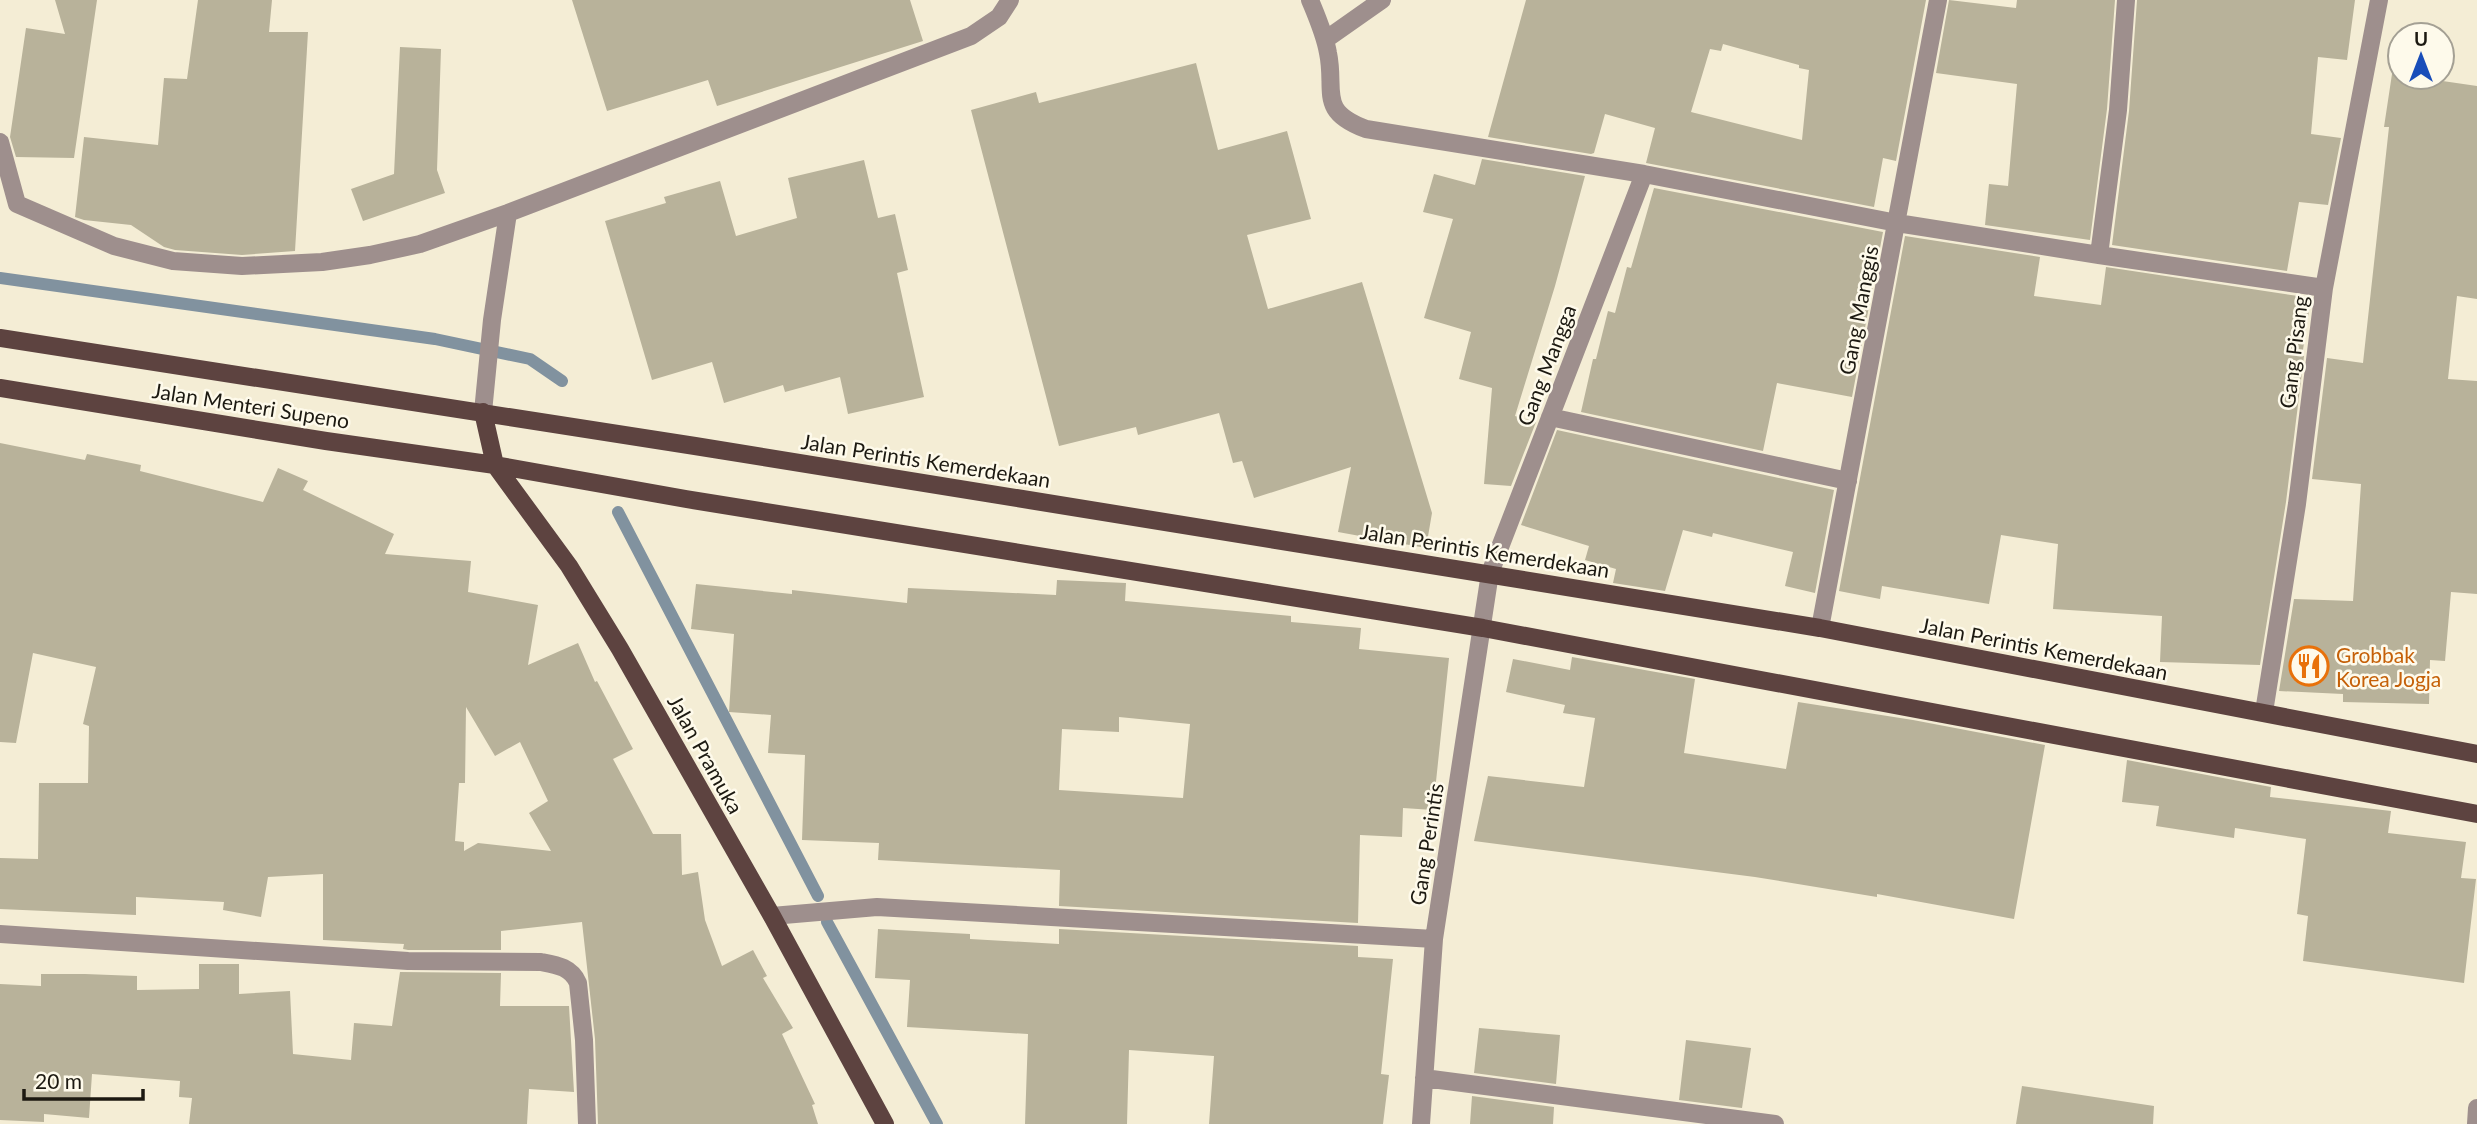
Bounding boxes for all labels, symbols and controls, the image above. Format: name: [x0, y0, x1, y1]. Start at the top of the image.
north arrow: [2386, 21, 2456, 91]
text: U: [2414, 27, 2428, 50]
street label: Gang Manggis: [1833, 243, 1883, 377]
street label: Gang Pisang: [2274, 294, 2312, 410]
street label: Gang Mangga: [1512, 301, 1580, 429]
street label: Jalan Menteri Supeno: [151, 377, 351, 433]
street label: Jalan Perintis Kemerdekaan: [800, 428, 1052, 492]
street label: Jalan Perintis Kemerdekaan: [1359, 518, 1611, 582]
street label: Jalan Perintis Kemerdekaan: [1918, 612, 2170, 684]
place label: Grobbak Korea Jogja: [2336, 642, 2441, 691]
restaurant icon: Grobbak Korea Jogja: [2288, 645, 2330, 687]
street label: Jalan Pramuka: [663, 690, 749, 818]
street label: Gang Perintis: [1404, 781, 1448, 907]
scale bar: [24, 1058, 144, 1102]
text: 20 m: [35, 1068, 82, 1093]

